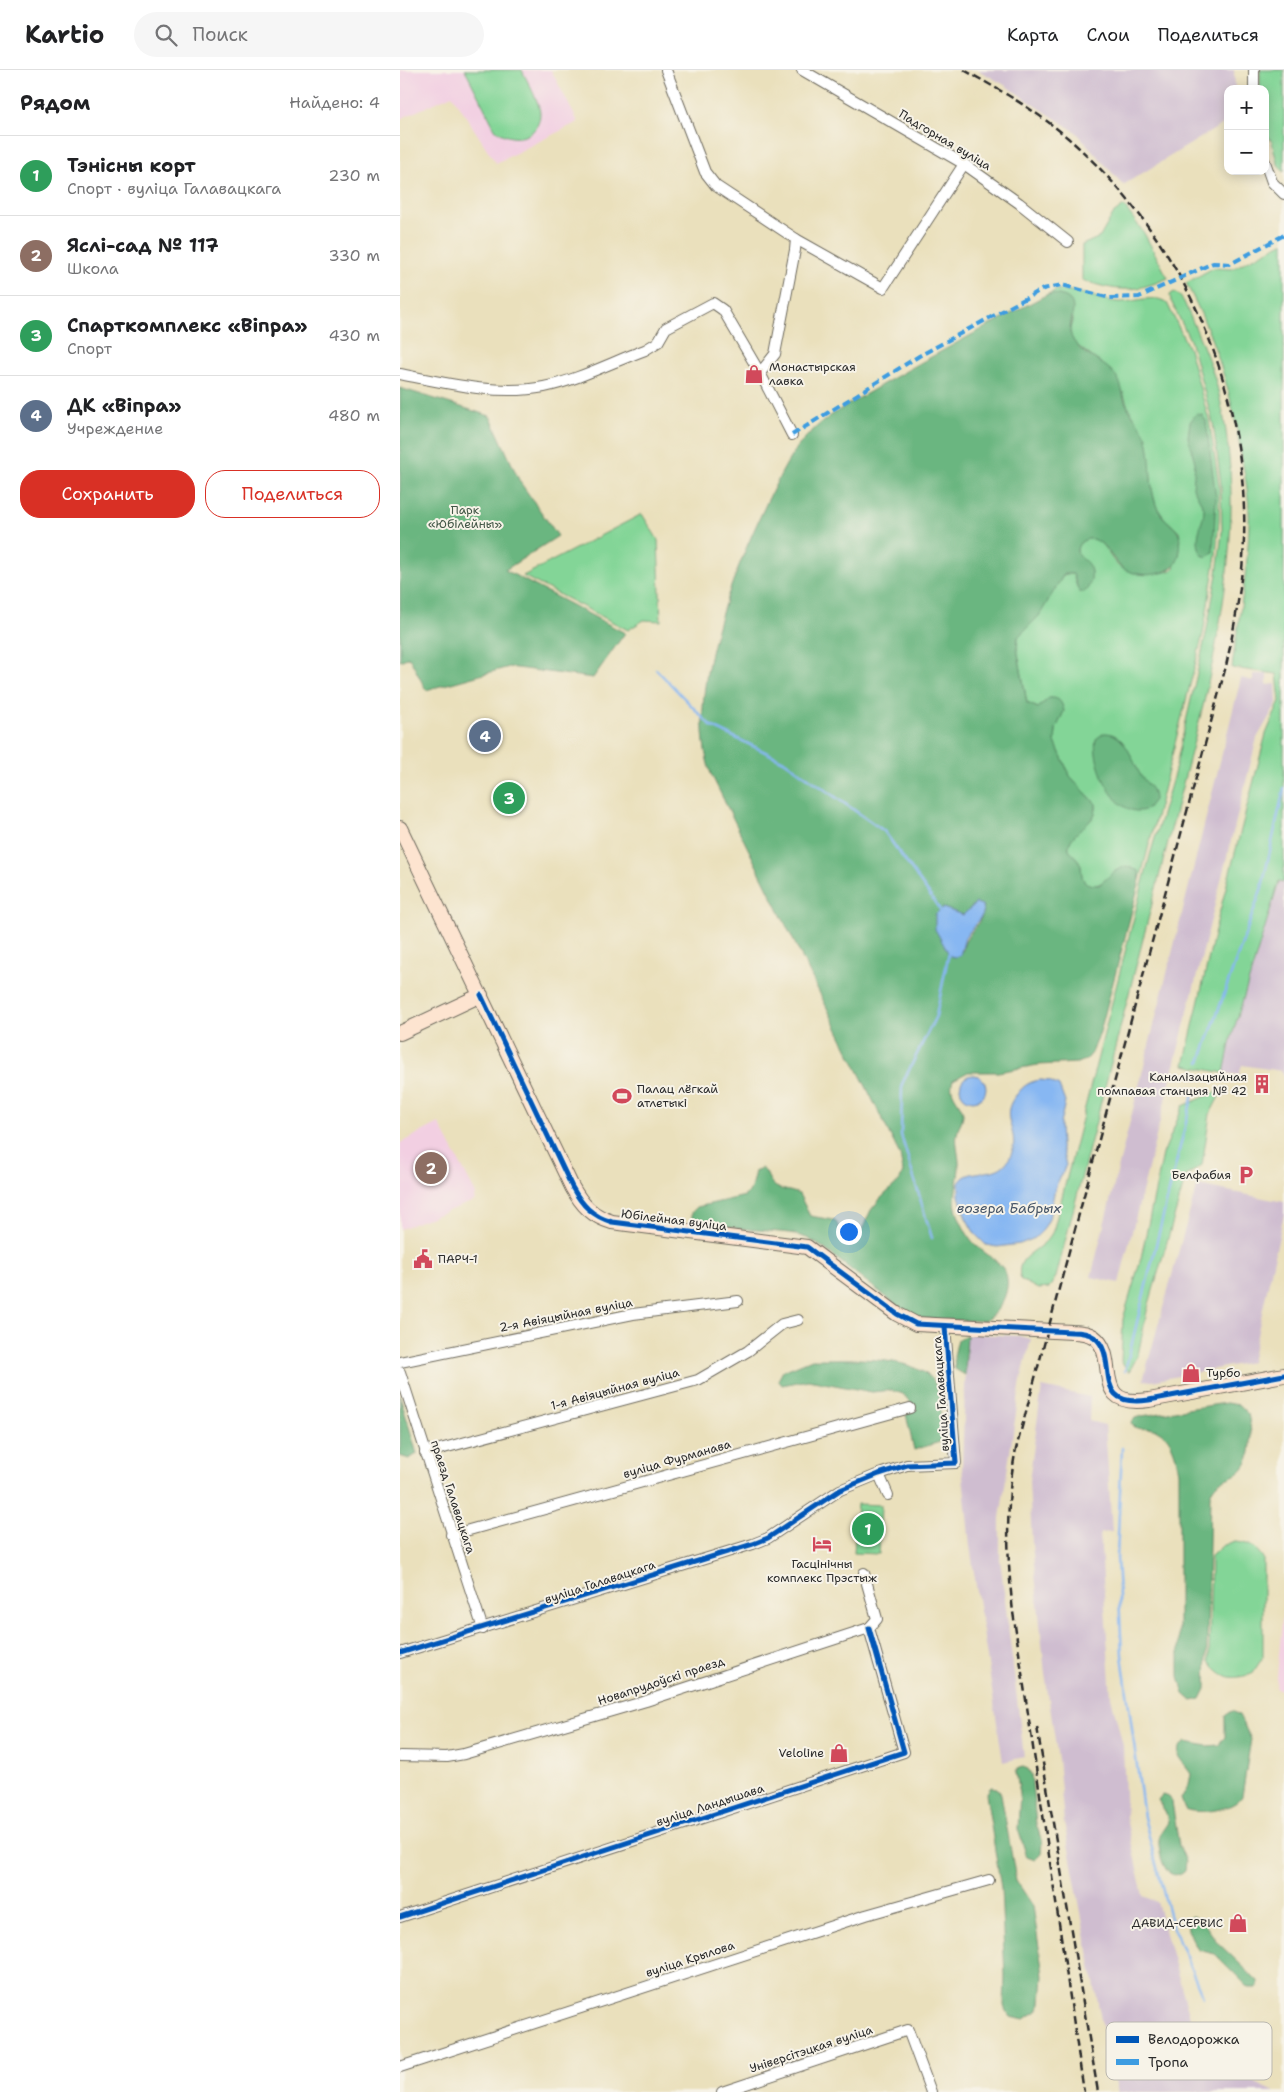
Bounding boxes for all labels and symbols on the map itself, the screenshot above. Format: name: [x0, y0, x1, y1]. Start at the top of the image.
street label: Падгорная вуліца: [896, 106, 995, 174]
place label: Монастырская лавка: [769, 359, 856, 389]
shop icon: Монастырская лавка: [743, 363, 765, 385]
park label: Парк «Юбілейны»: [428, 502, 502, 532]
pin: 4: [469, 717, 501, 755]
pin: 3: [493, 779, 525, 817]
place label: Каналізацыйная помпавая станцыя № 42: [1097, 1069, 1247, 1099]
building icon: Каналізацыйная помпавая станцыя № 42: [1251, 1073, 1273, 1095]
place label: Палац лёгкай атлетыкі: [637, 1081, 718, 1111]
sports icon: Палац лёгкай атлетыкі: [611, 1085, 633, 1107]
pin: 2: [415, 1149, 447, 1187]
parking icon: Белфабия: [1235, 1164, 1257, 1186]
place label: Белфабия: [1172, 1167, 1231, 1183]
water label: возера Бабрых: [957, 1199, 1062, 1217]
street label: Юбілейная вуліца: [620, 1206, 728, 1234]
your location: [836, 1219, 862, 1245]
public building icon: ПАРЧ-1: [412, 1248, 434, 1270]
place label: ПАРЧ-1: [438, 1251, 478, 1267]
street label: 2-я Авіяцыйная вуліца: [498, 1294, 634, 1336]
street label: вуліца Галавацкага: [929, 1335, 953, 1452]
shop icon: Турбо: [1180, 1362, 1202, 1384]
street label: 1-я Авіяцыйная вуліца: [549, 1364, 682, 1414]
place label: Турбо: [1206, 1365, 1240, 1381]
street label: вуліца Фурманава: [621, 1436, 733, 1482]
street label: праезд Галавацкага: [427, 1438, 479, 1556]
pin: 1: [852, 1510, 884, 1548]
hotel icon: Гасцінічны комплекс Прэстыж: [811, 1533, 833, 1555]
street label: вуліца Галавацкага: [543, 1556, 658, 1607]
place label: Гасцінічны комплекс Прэстыж: [767, 1556, 877, 1586]
street label: Новапрудоўскі праезд: [596, 1653, 727, 1709]
shop icon: Veloline: [828, 1742, 850, 1764]
place label: Veloline: [779, 1745, 824, 1761]
street label: вуліца Ландышава: [654, 1780, 766, 1830]
shop icon: ДАВИД-СЕРВИС: [1227, 1912, 1249, 1934]
place label: ДАВИД-СЕРВИС: [1132, 1915, 1223, 1931]
street label: вуліца Крылова: [643, 1937, 737, 1981]
street label: Універсітэцкая вуліца: [747, 2021, 875, 2076]
legend: [1106, 2022, 1272, 2080]
text: Велодорожка: [1148, 2030, 1240, 2048]
text: Тропа: [1148, 2053, 1189, 2071]

